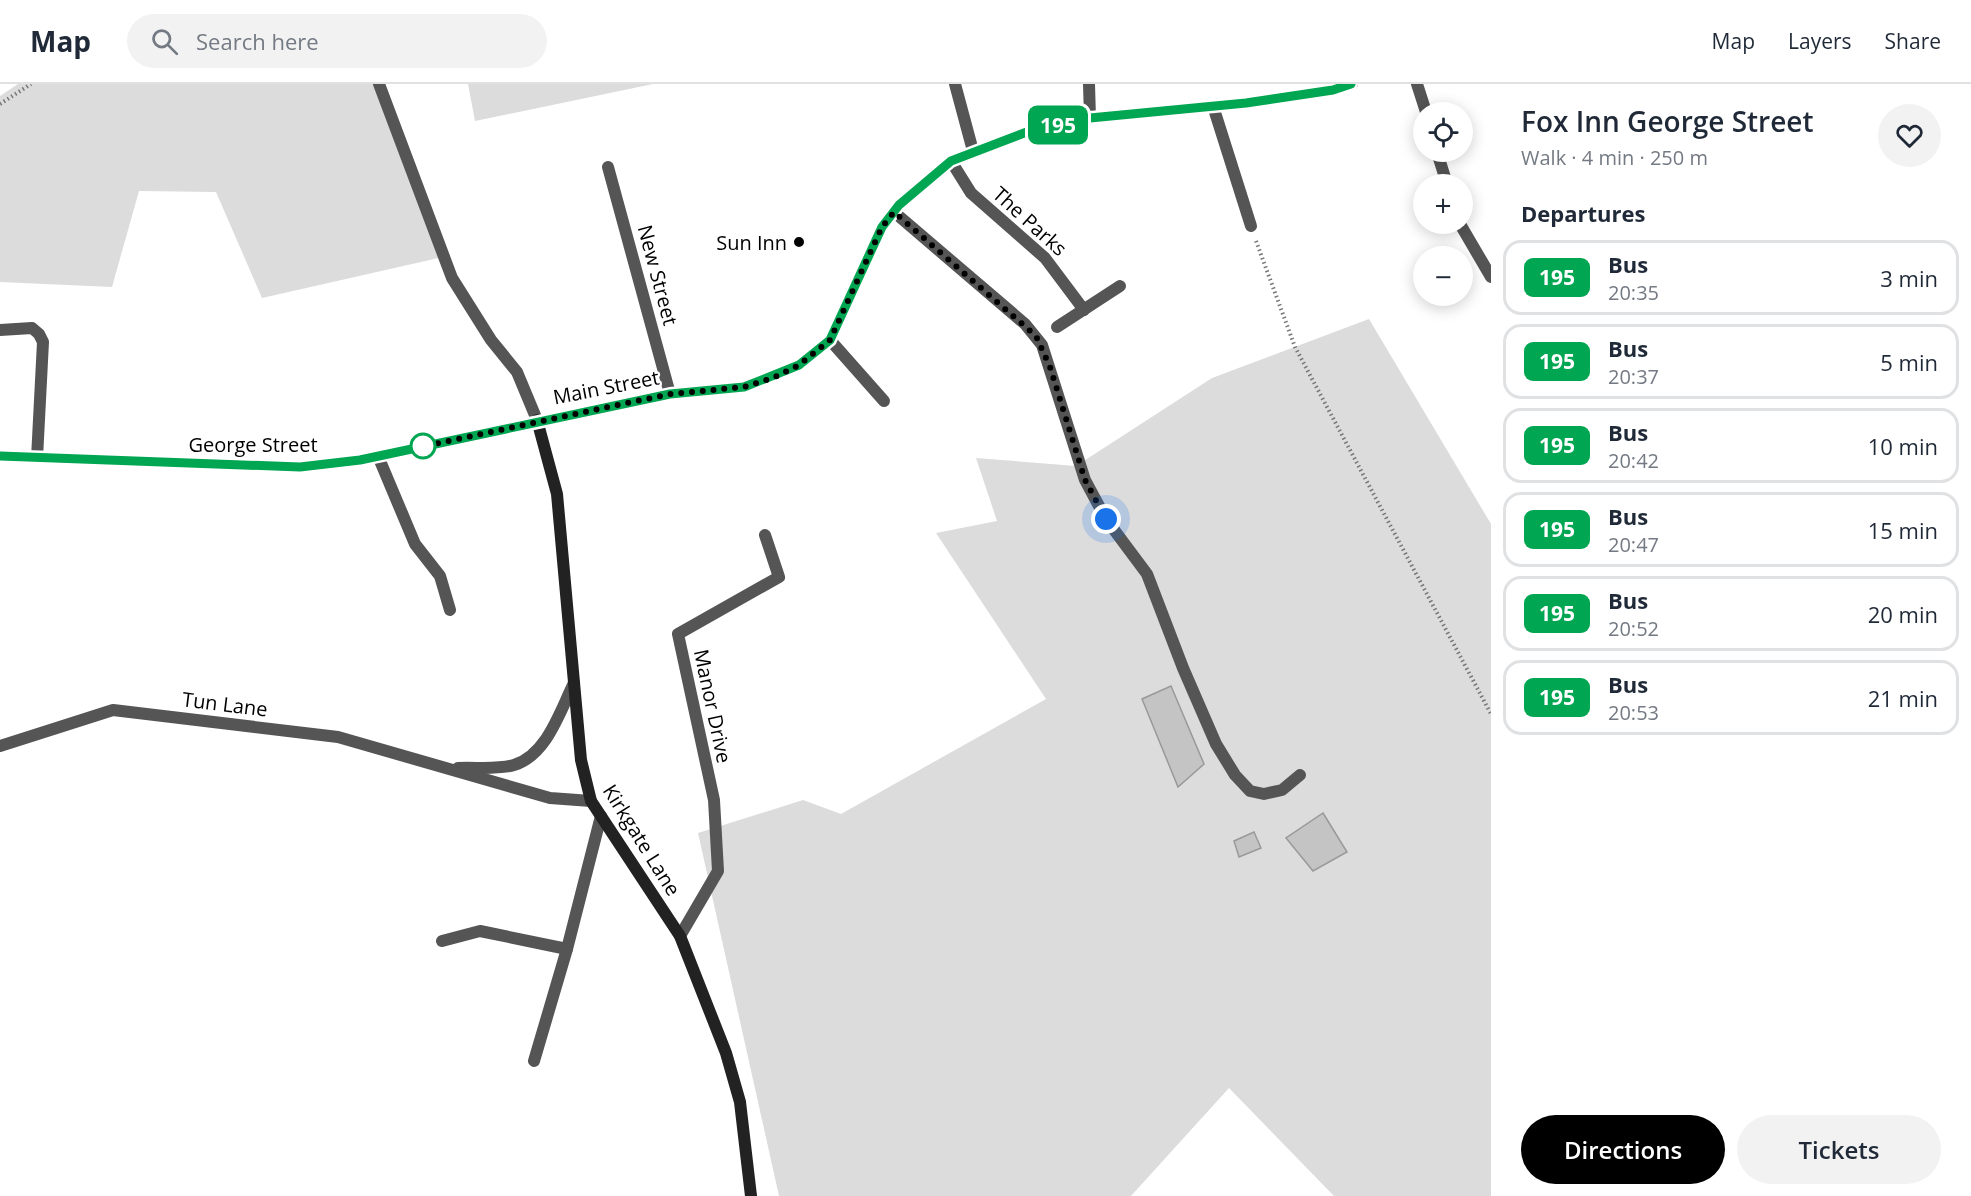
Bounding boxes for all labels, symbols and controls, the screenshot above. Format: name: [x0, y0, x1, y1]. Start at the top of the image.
search box: [127, 14, 547, 68]
text: Map: [30, 22, 91, 60]
icon: search: [148, 25, 181, 58]
text: Search here: [196, 26, 319, 56]
text: Map: [1712, 27, 1755, 55]
text: Layers: [1788, 27, 1852, 55]
text: Share: [1885, 27, 1941, 55]
map controls: [1413, 102, 1473, 306]
button: locate: [1413, 102, 1473, 162]
text: Fox Inn George Street: [1521, 102, 1814, 140]
button: heart: [1878, 104, 1941, 167]
line badge: 195: [1024, 106, 1092, 144]
text: 195: [1040, 111, 1076, 139]
text: Walk · 4 min · 250 m: [1521, 144, 1708, 171]
button: +: [1413, 174, 1473, 234]
street label: The Parks: [987, 180, 1073, 262]
text: Departures: [1521, 198, 1645, 228]
street label: New Street: [632, 222, 684, 328]
place label: Sun Inn: [716, 229, 787, 256]
marker: Sun Inn: [792, 235, 806, 249]
button: −: [1413, 246, 1473, 306]
text: Bus: [1608, 249, 1648, 279]
text: 195: [1539, 263, 1575, 291]
text: 3 min: [1880, 263, 1938, 293]
text: 20:35: [1608, 279, 1659, 306]
text: Bus: [1608, 333, 1648, 363]
text: 195: [1539, 347, 1575, 375]
text: 5 min: [1880, 347, 1938, 377]
street label: Main Street: [551, 363, 661, 411]
text: 20:37: [1608, 363, 1659, 390]
text: Bus: [1608, 417, 1648, 447]
street label: George Street: [188, 431, 318, 458]
text: 195: [1539, 431, 1575, 459]
text: 10 min: [1868, 431, 1938, 461]
unlabelled marker: [410, 433, 436, 459]
text: 20:42: [1608, 447, 1659, 474]
text: Bus: [1608, 501, 1648, 531]
your location: [1091, 504, 1121, 534]
text: 195: [1539, 515, 1575, 543]
text: 15 min: [1868, 515, 1938, 545]
text: 20:47: [1608, 531, 1659, 558]
text: Bus: [1608, 585, 1648, 615]
text: 195: [1539, 599, 1575, 627]
text: 20 min: [1868, 599, 1938, 629]
text: 20:52: [1608, 615, 1659, 642]
street label: Manor Drive: [688, 647, 738, 765]
text: Bus: [1608, 669, 1648, 699]
text: 195: [1539, 683, 1575, 711]
text: 21 min: [1868, 683, 1938, 713]
street label: Tun Lane: [181, 685, 269, 723]
text: 20:53: [1608, 699, 1659, 726]
street label: Kirkgate Lane: [597, 779, 687, 901]
button: Directions: [1521, 1115, 1725, 1184]
button: Tickets: [1737, 1115, 1941, 1184]

